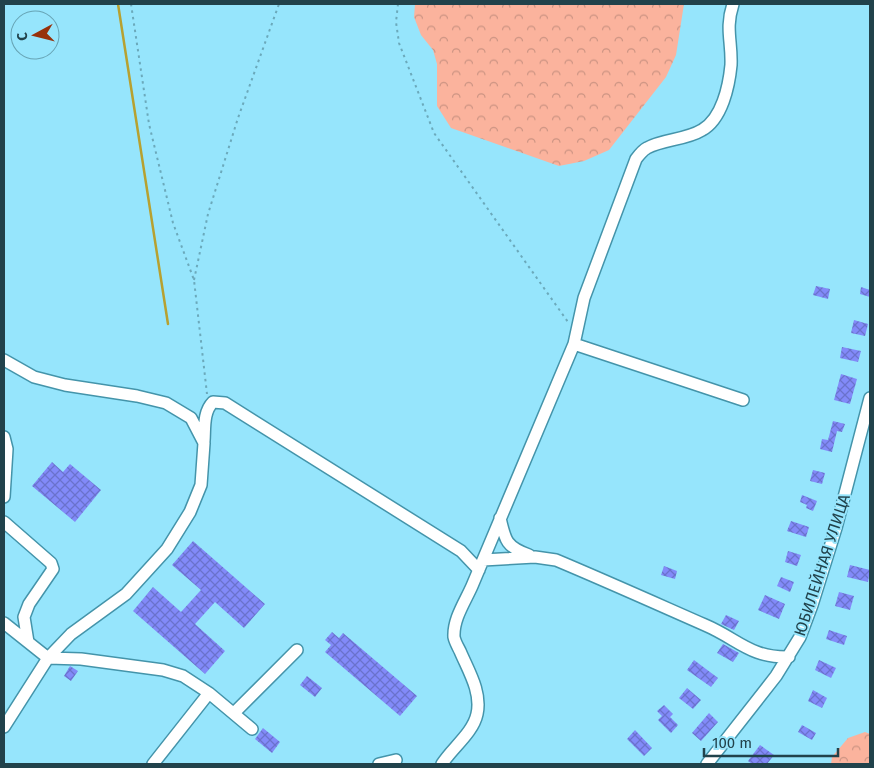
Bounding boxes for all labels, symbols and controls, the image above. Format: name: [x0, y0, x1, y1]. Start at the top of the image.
north arrow: [10, 10, 60, 60]
text: С: [14, 31, 32, 42]
street label: ЮБИЛЕЙНАЯ УЛИЦА: [790, 491, 854, 638]
scale bar: [704, 726, 838, 758]
text: 100 m: [712, 734, 752, 752]

